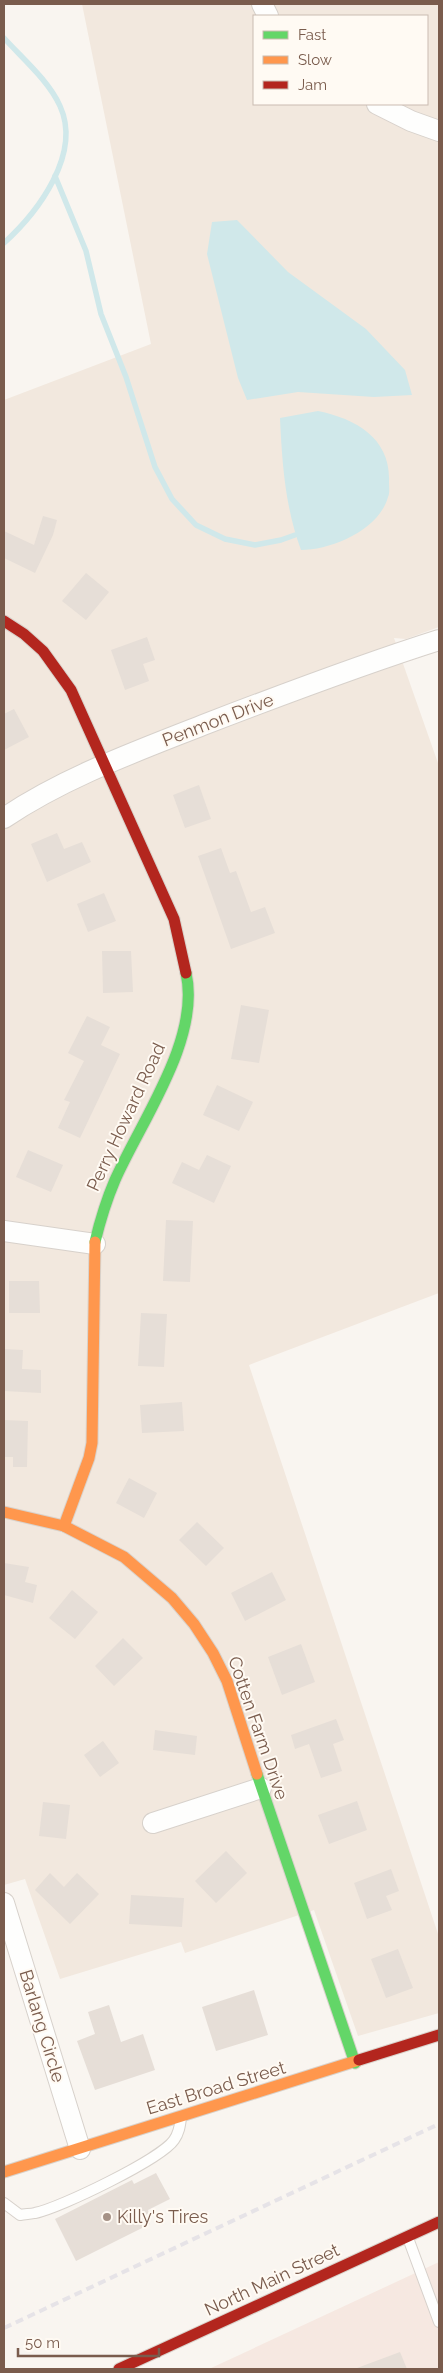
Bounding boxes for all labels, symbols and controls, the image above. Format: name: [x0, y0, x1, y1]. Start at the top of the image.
legend: [253, 15, 428, 105]
text: Fast: [298, 26, 326, 44]
text: Slow: [298, 51, 332, 69]
text: Jam: [298, 76, 327, 94]
street label: Penmon Drive: [159, 689, 277, 750]
street label: Perry Howard Road: [82, 1039, 169, 1194]
street label: Cotten Farm Drive: [224, 1653, 293, 1803]
street label: Barlang Circle: [15, 1967, 70, 2085]
street label: East Broad Street: [144, 2056, 288, 2119]
place label: Killy's Tires: [117, 2206, 208, 2227]
marker: Killy's Tires: [101, 2211, 113, 2223]
street label: North Main Street: [201, 2239, 343, 2320]
scale bar: [18, 2326, 159, 2358]
text: 50 m: [25, 2334, 60, 2352]

